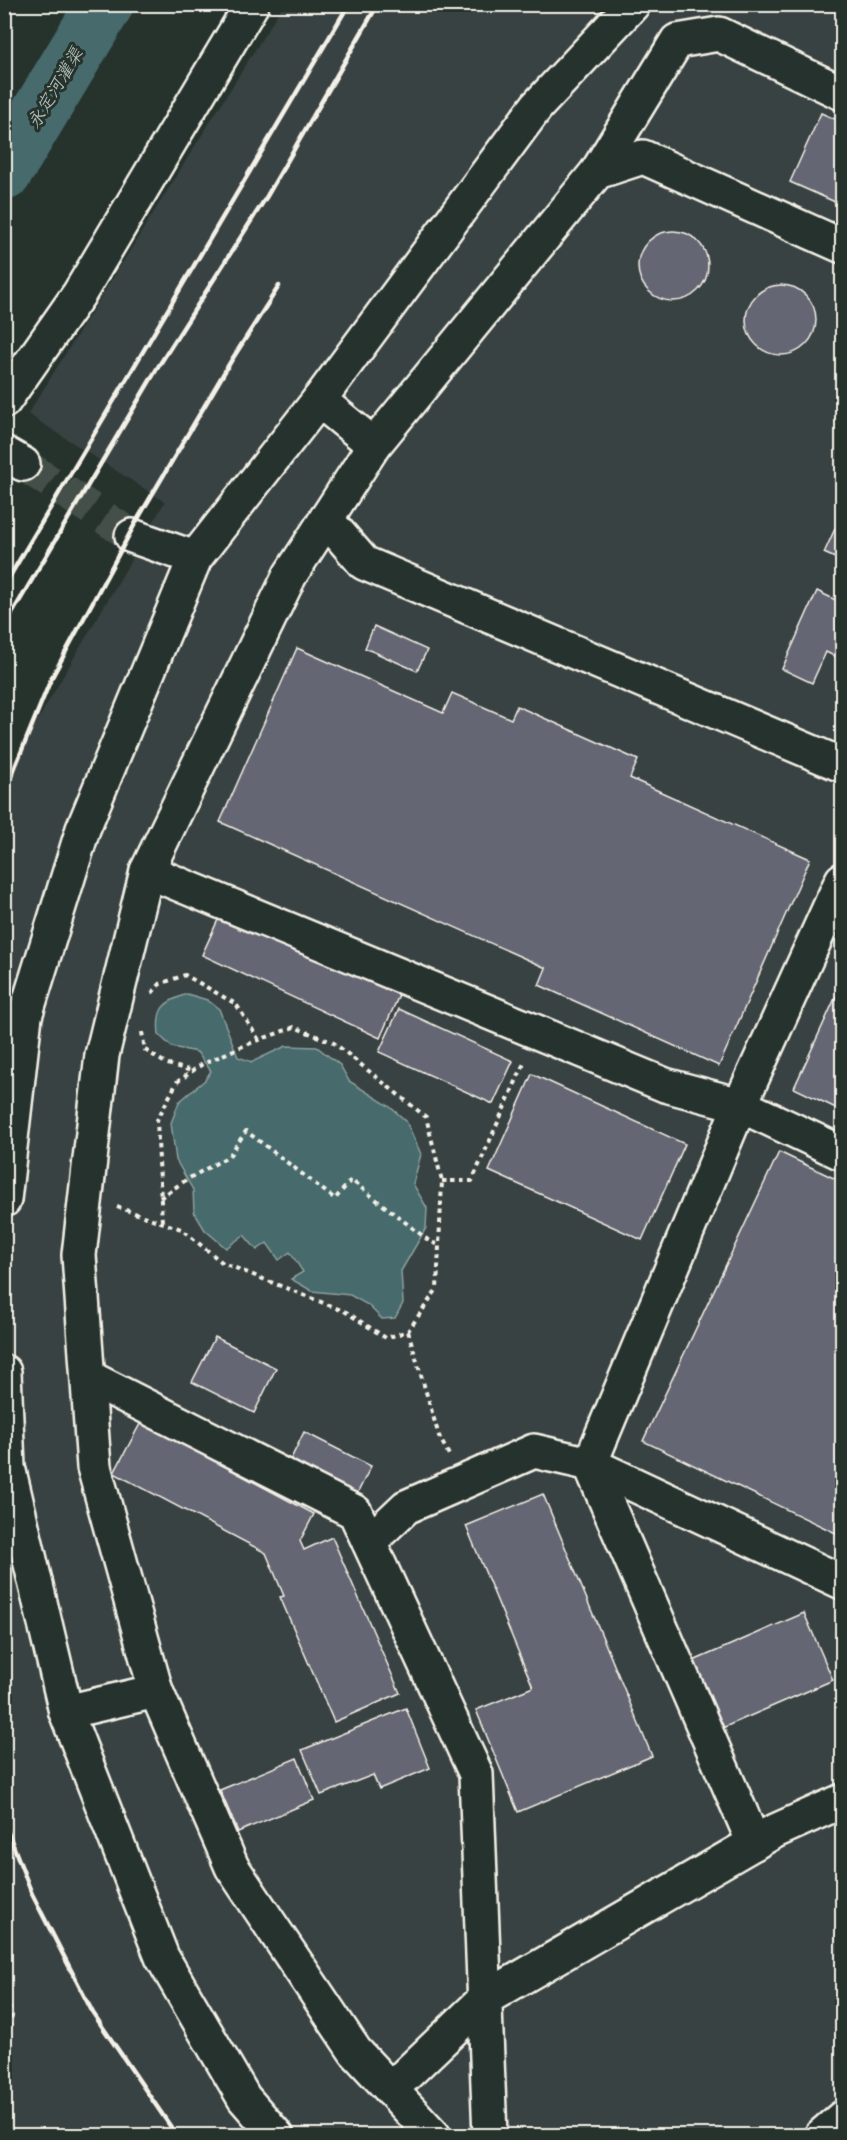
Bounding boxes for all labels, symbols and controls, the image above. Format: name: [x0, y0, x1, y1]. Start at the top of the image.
water label: 永定河灌渠: [21, 41, 93, 135]

